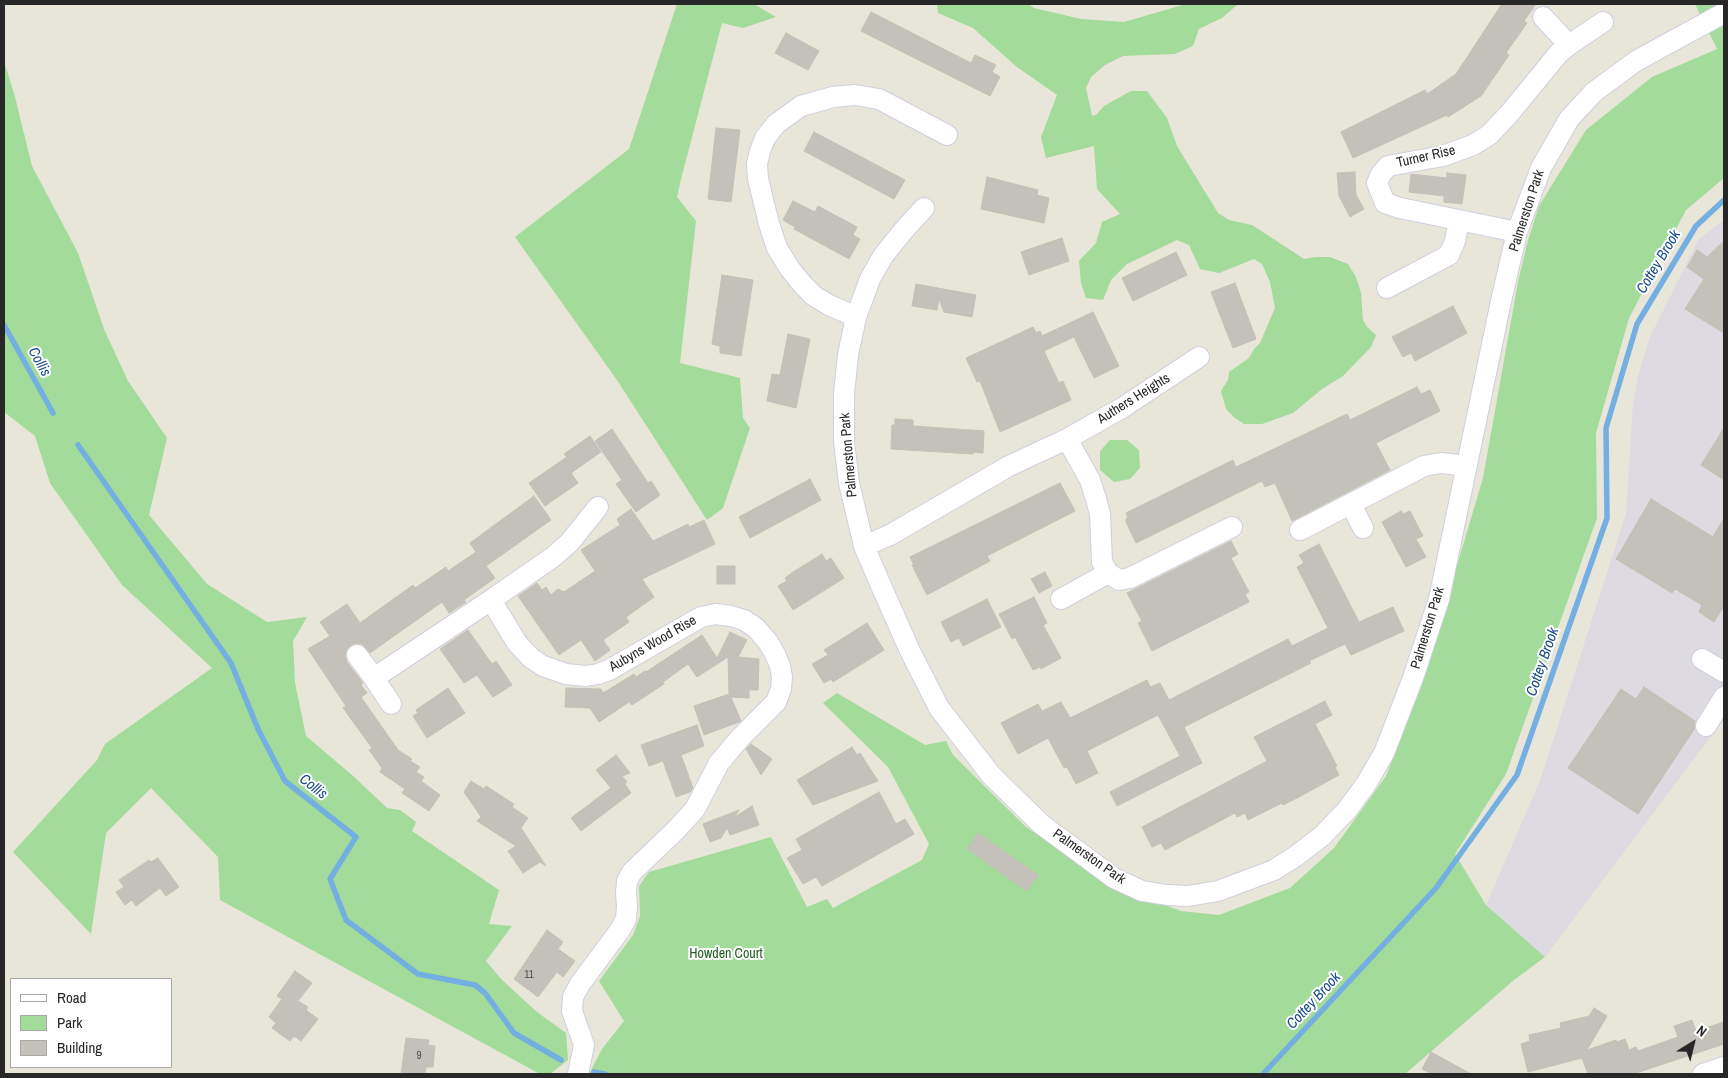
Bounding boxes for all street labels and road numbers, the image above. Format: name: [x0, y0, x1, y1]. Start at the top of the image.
street label: Turner Rise: [1395, 142, 1457, 172]
street label: Palmerston Park: [1506, 168, 1548, 254]
street label: Authers Heights: [1095, 370, 1173, 428]
street label: Palmerston Park: [837, 412, 861, 498]
street label: Palmerston Park: [1408, 585, 1448, 671]
street label: Aubyns Wood Rise: [606, 612, 700, 676]
street label: Palmerston Park: [1049, 826, 1129, 888]

